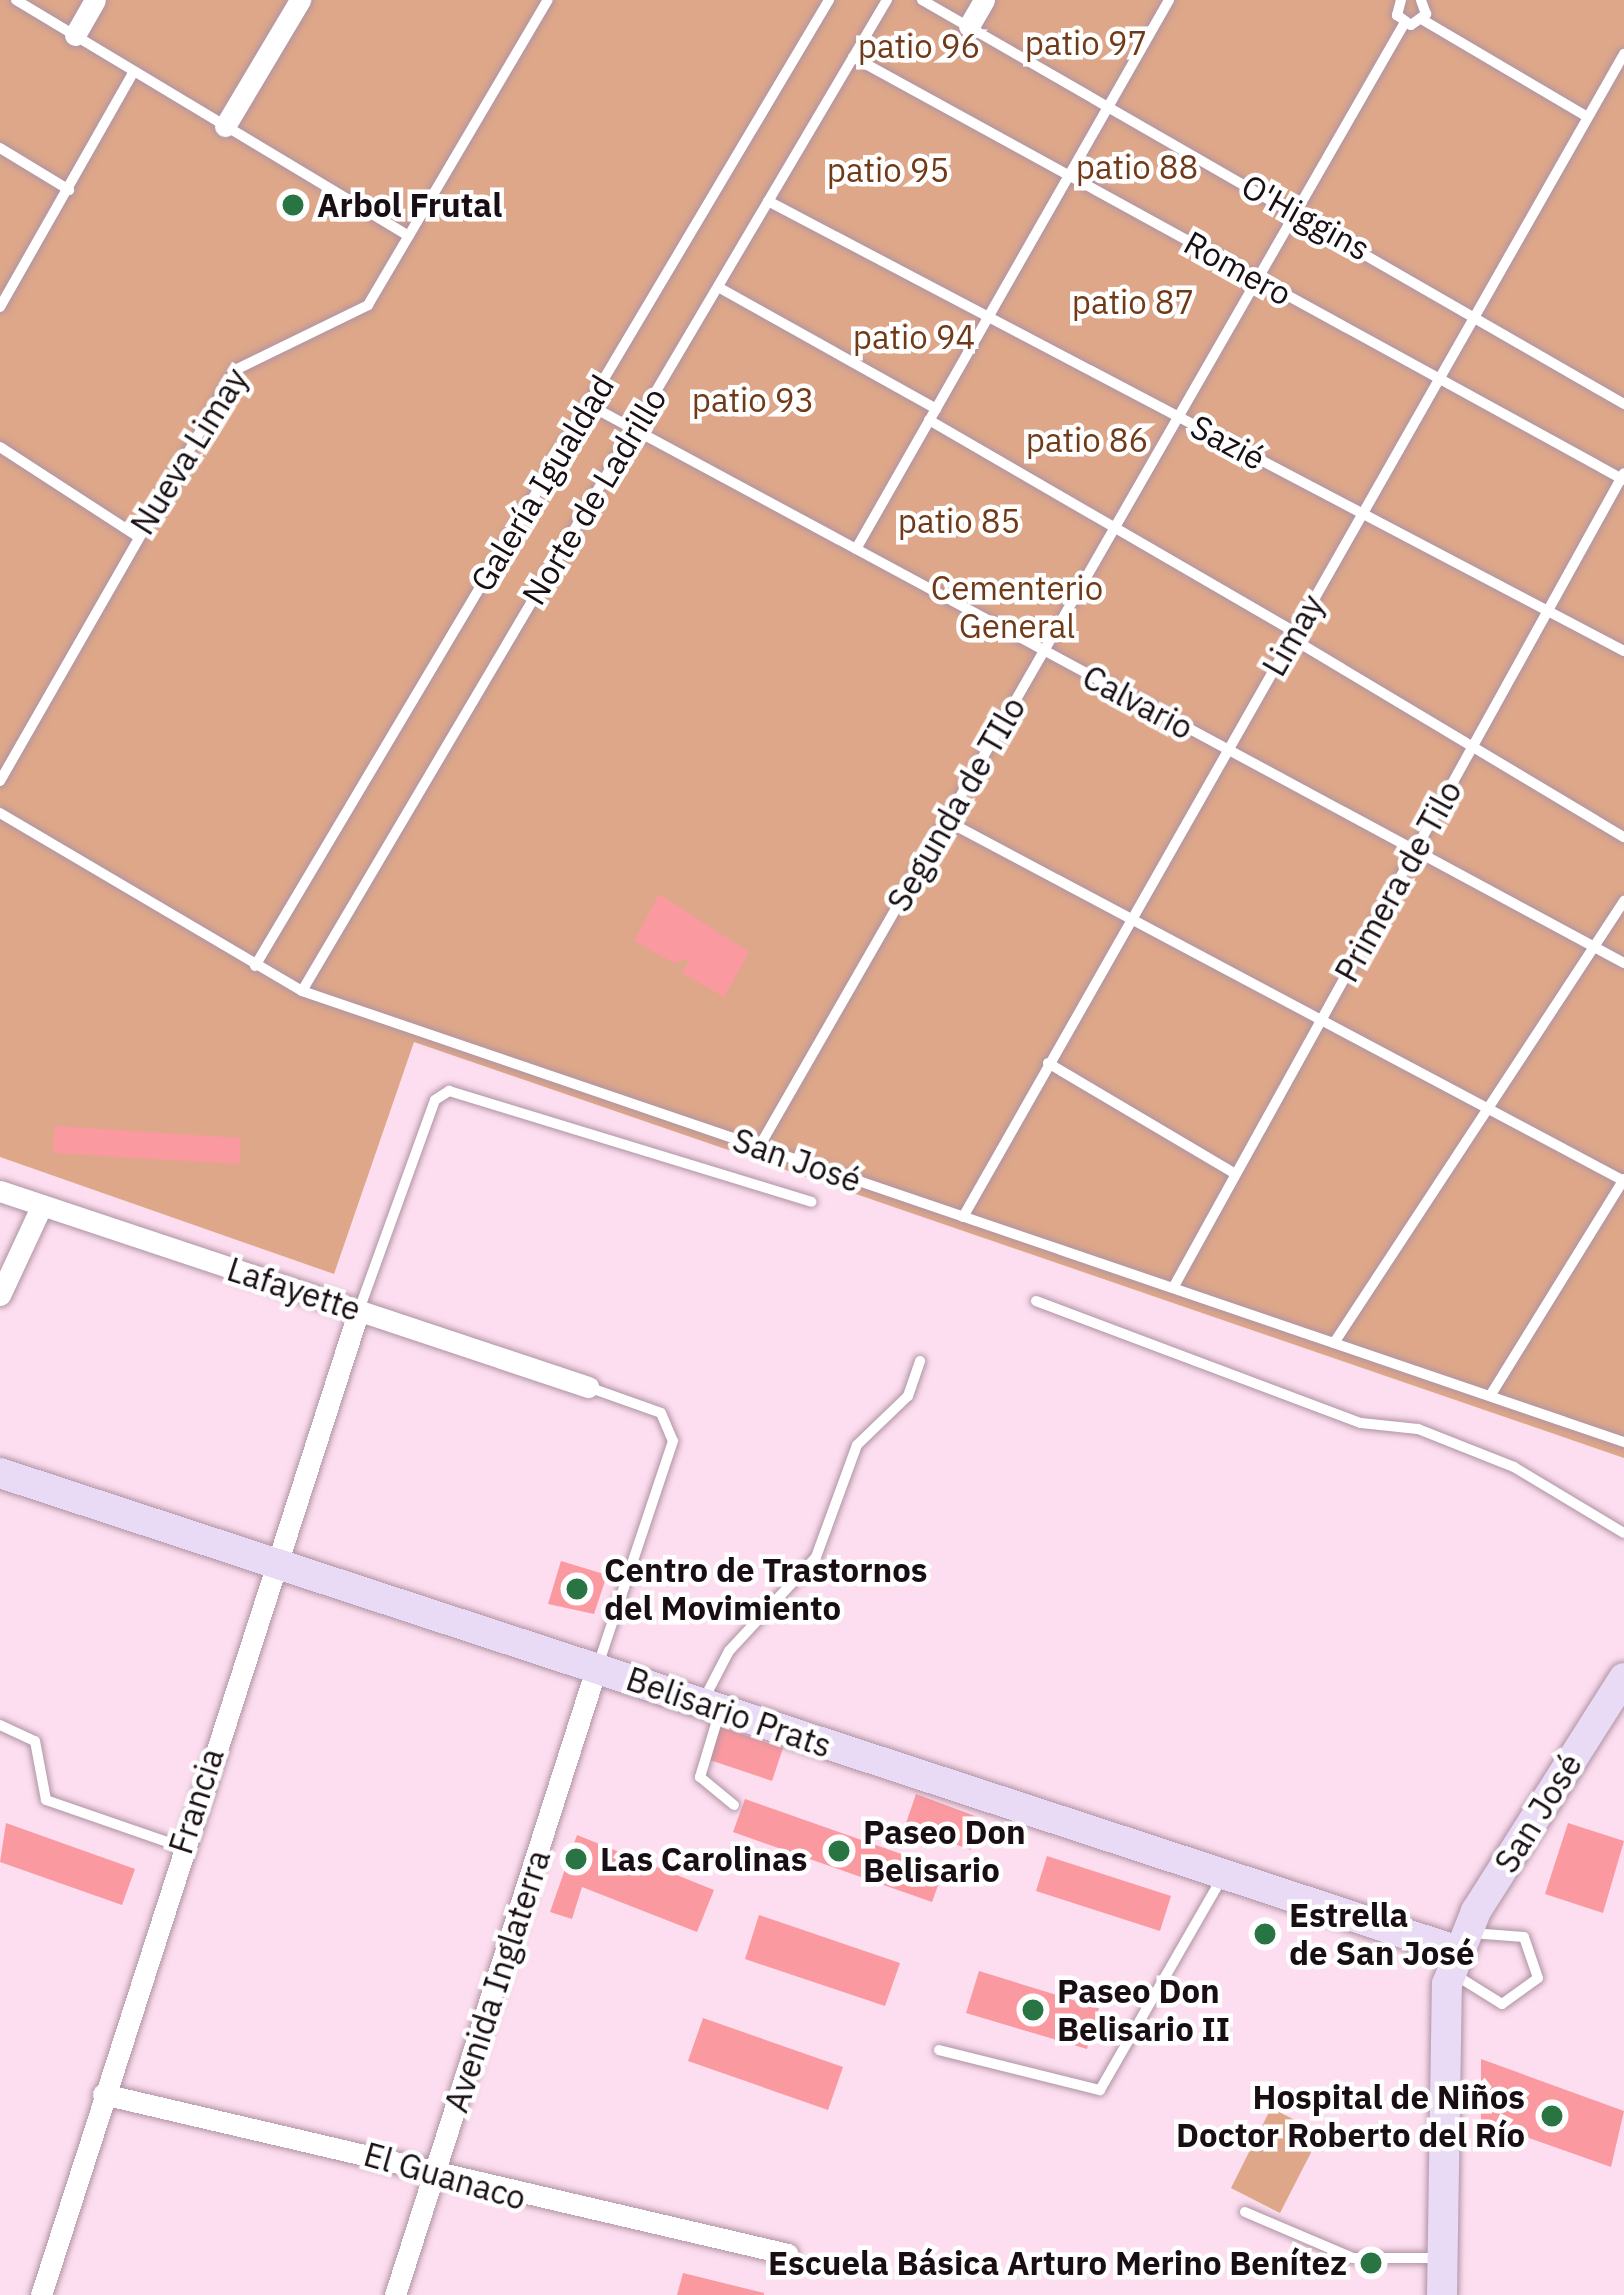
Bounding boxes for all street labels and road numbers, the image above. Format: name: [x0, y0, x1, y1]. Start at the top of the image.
street label: O'Higgins: [1235, 166, 1377, 268]
street label: Romero: [1177, 222, 1299, 314]
street label: Nueva Limay: [122, 360, 256, 542]
street label: Galería Igualdad: [462, 368, 622, 598]
street label: Norte de Ladrillo: [514, 380, 674, 612]
street label: Sazié: [1184, 406, 1272, 478]
street label: Limay: [1254, 587, 1332, 683]
street label: Calvario: [1076, 657, 1200, 747]
street label: Segunda de TIlo: [879, 690, 1033, 918]
street label: Primera de Tilo: [1326, 773, 1470, 989]
street label: San José: [728, 1120, 866, 1200]
street label: Lafayette: [222, 1249, 366, 1329]
street label: Belisario Prats: [621, 1658, 837, 1766]
street label: Francia: [160, 1743, 232, 1859]
street label: San José: [1486, 1746, 1590, 1880]
street label: Avenida Inglaterra: [436, 1845, 558, 2117]
street label: El Guanaco: [359, 2134, 531, 2218]

